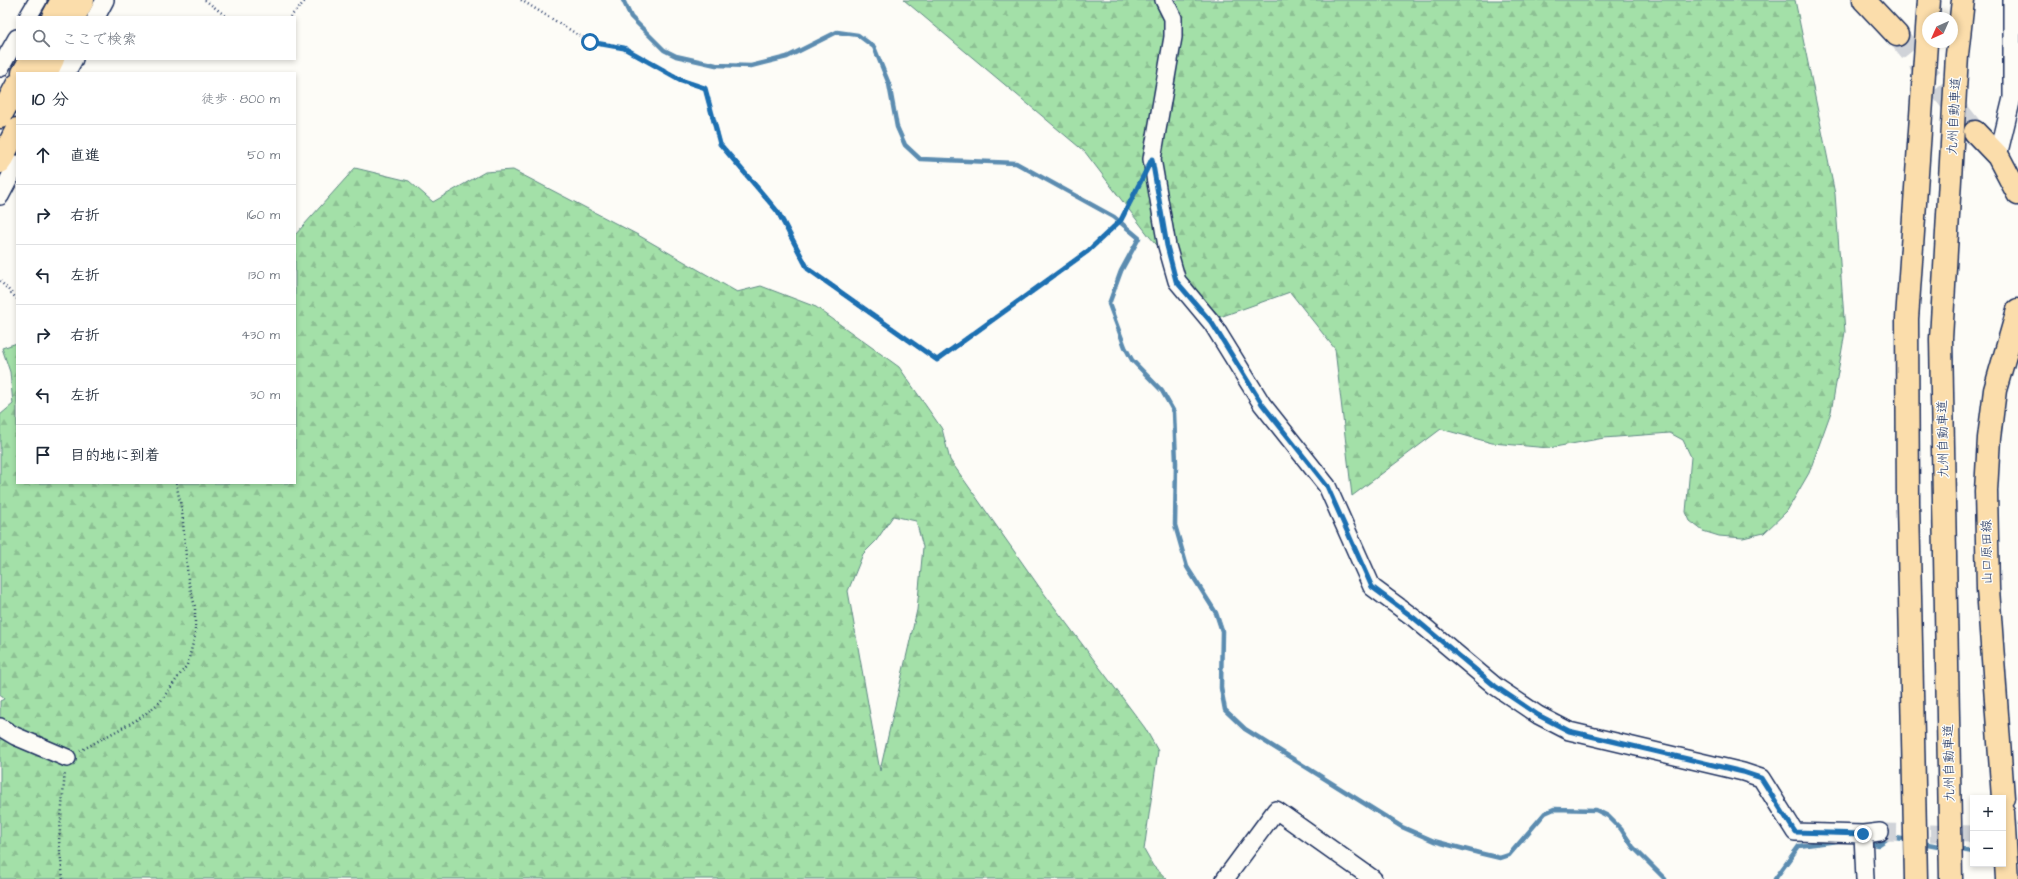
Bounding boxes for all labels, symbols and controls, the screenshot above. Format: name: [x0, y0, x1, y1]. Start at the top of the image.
north arrow: [1922, 12, 1958, 48]
search box: [16, 16, 296, 60]
icon: search: [30, 27, 52, 49]
text: ここで検索: [62, 29, 137, 50]
route start: [581, 33, 599, 51]
street label: 九州自動車道: [1943, 77, 1965, 155]
text: 10 分: [32, 88, 69, 112]
text: 徒歩 · 800 m: [202, 90, 280, 108]
icon: ahead: [32, 144, 54, 166]
text: 直進: [70, 145, 100, 166]
text: 50 m: [247, 146, 280, 164]
icon: right: [32, 204, 54, 226]
text: 右折: [70, 205, 100, 226]
text: 160 m: [247, 206, 280, 224]
icon: left: [32, 264, 54, 286]
text: 左折: [70, 265, 100, 286]
text: 130 m: [248, 266, 280, 284]
icon: right: [32, 324, 54, 346]
text: 右折: [70, 325, 100, 346]
text: 430 m: [241, 326, 280, 344]
icon: left: [32, 384, 54, 406]
text: 左折: [70, 385, 100, 406]
text: 30 m: [250, 386, 280, 404]
street label: 九州自動車道: [1933, 400, 1953, 478]
icon: arrive: [32, 444, 54, 466]
text: 目的地に到着: [70, 445, 160, 466]
street label: 山口原田線: [1977, 518, 1997, 585]
street label: 九州自動車道: [1939, 724, 1959, 802]
map controls: [1970, 795, 2006, 867]
button: +: [1970, 795, 2006, 831]
route end: [1854, 825, 1872, 843]
button: −: [1970, 831, 2006, 867]

